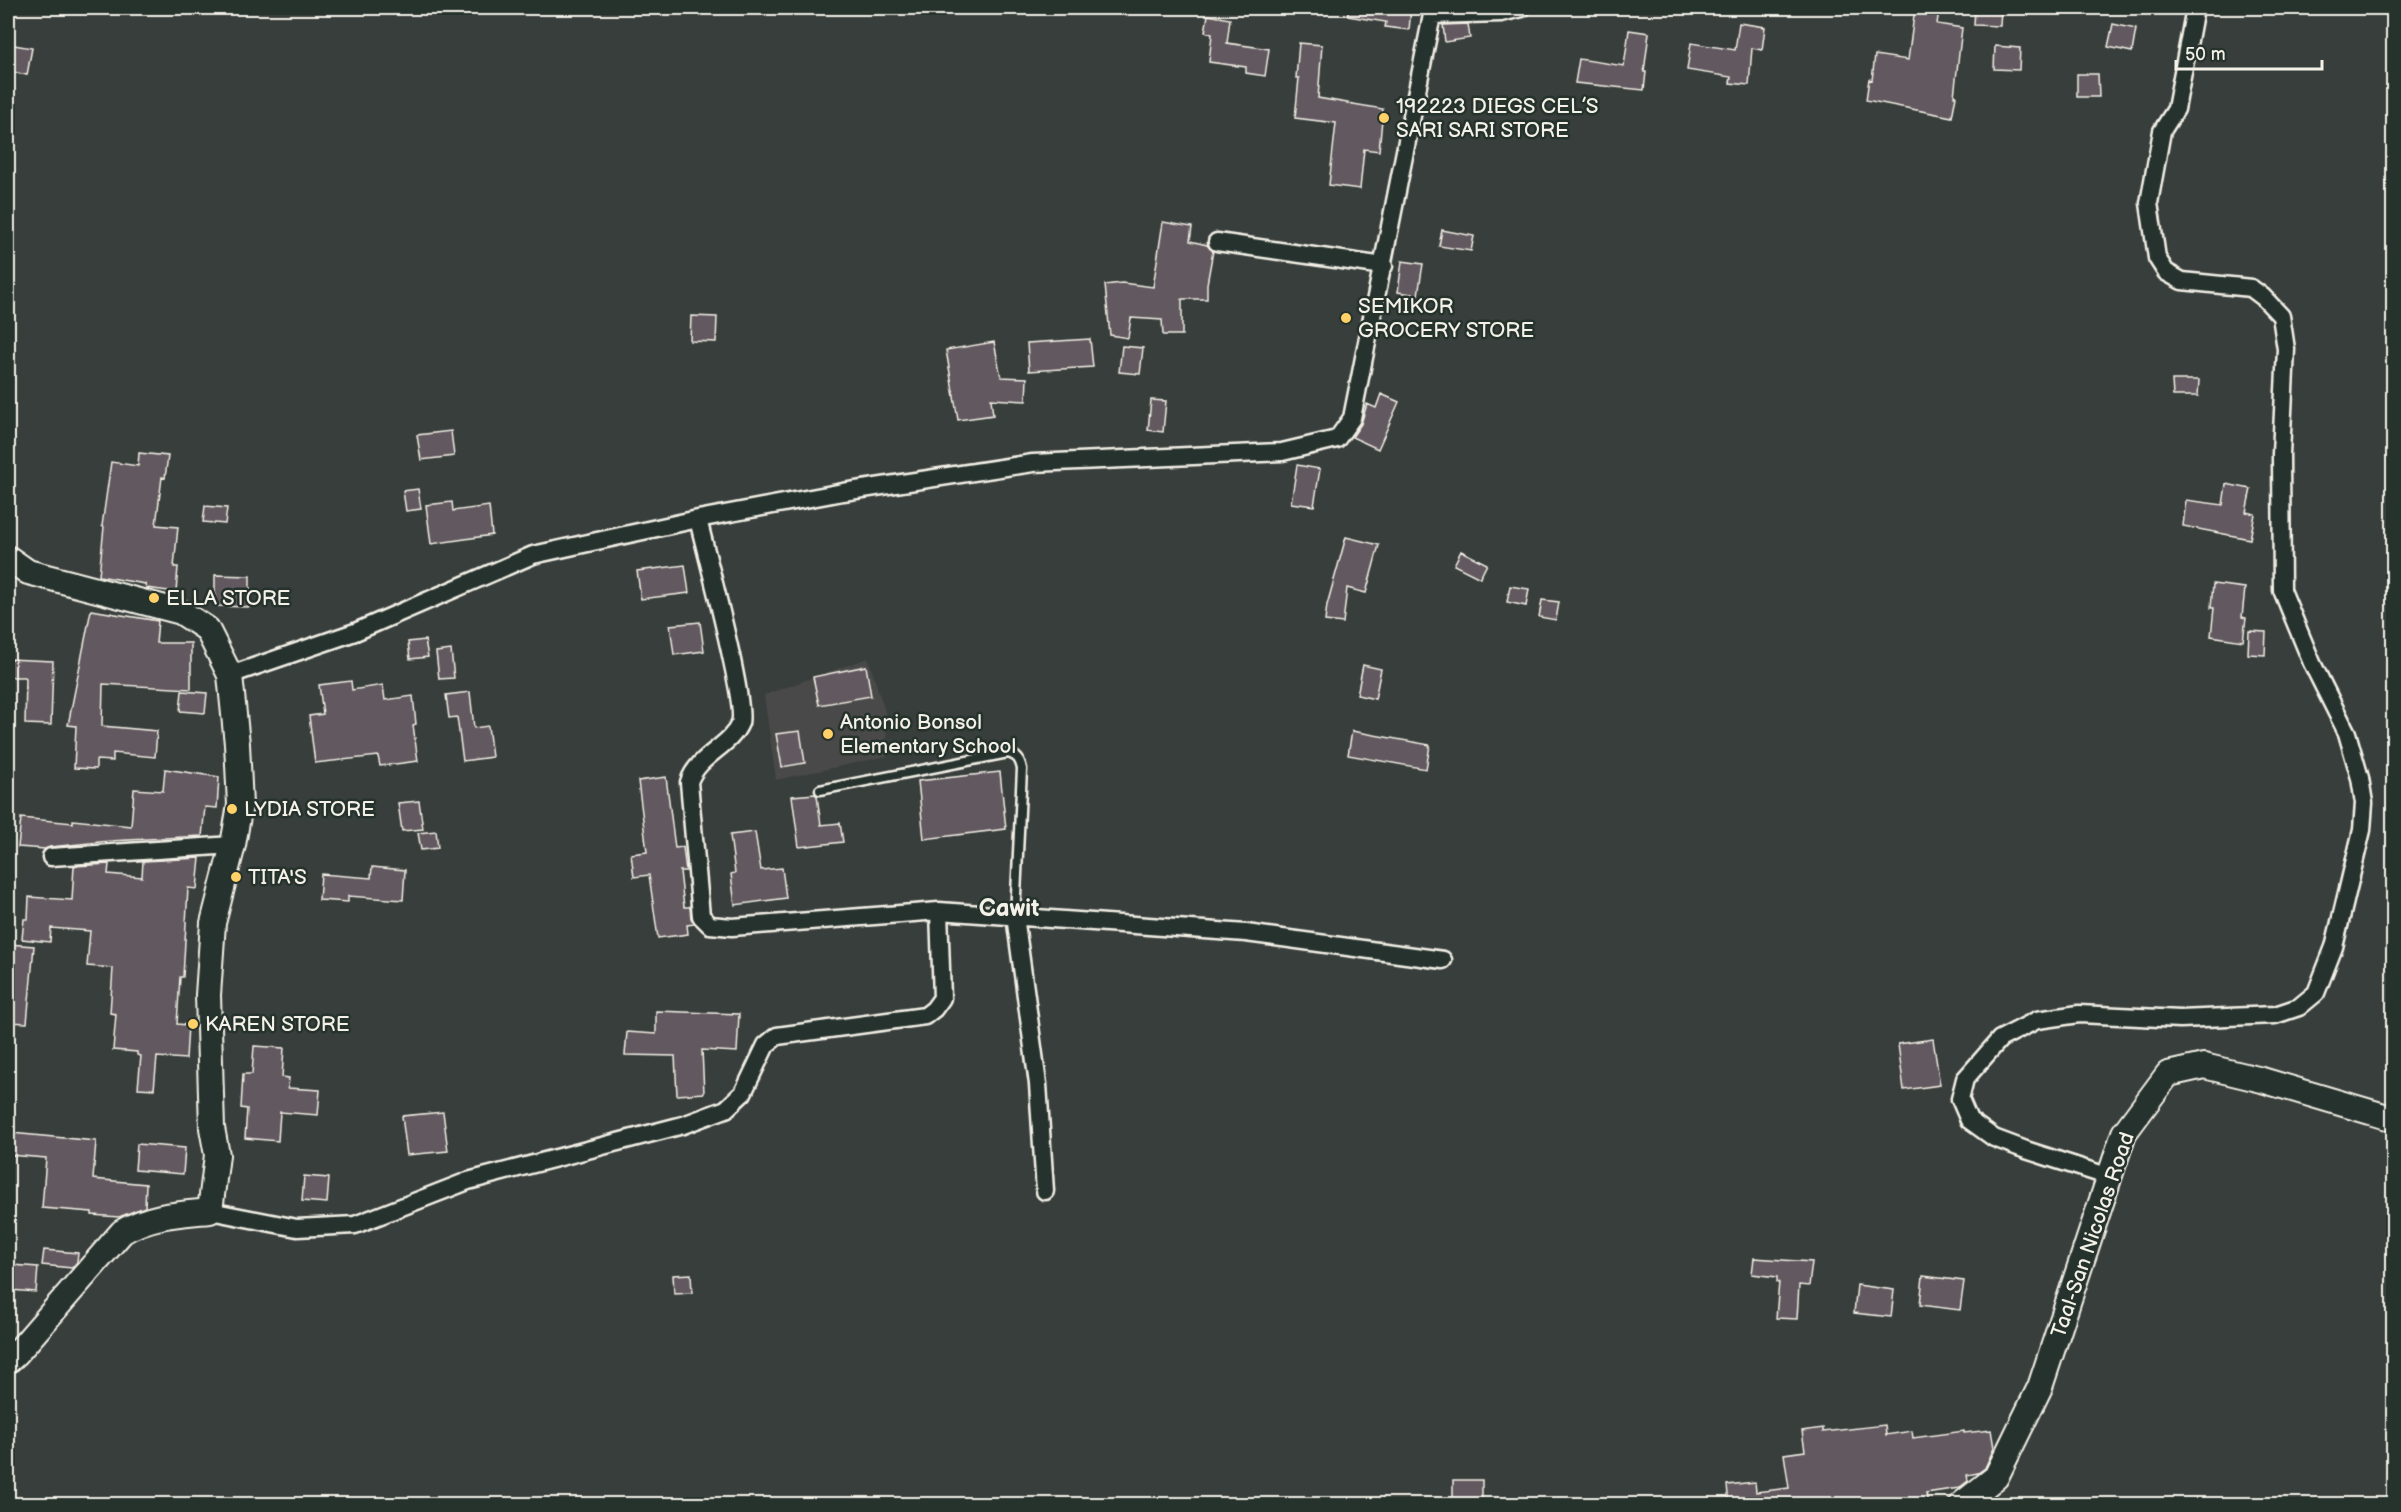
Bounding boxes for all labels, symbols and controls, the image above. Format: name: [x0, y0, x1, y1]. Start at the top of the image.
scale bar: [2176, 33, 2322, 71]
text: 50 m: [2185, 44, 2226, 65]
place label: 192223 DIEGS CEL’S SARI SARI STORE: [1396, 94, 1599, 143]
marker: 192223 DIEGS CEL’S SARI SARI STORE: [1377, 111, 1391, 125]
place label: SEMIKOR GROCERY STORE: [1358, 294, 1534, 343]
marker: SEMIKOR GROCERY STORE: [1339, 311, 1353, 325]
place label: ELLA STORE: [166, 586, 290, 611]
marker: ELLA STORE: [147, 591, 161, 605]
place label: Antonio Bonsol Elementary School: [840, 710, 1016, 759]
marker: Antonio Bonsol Elementary School: [821, 727, 835, 741]
place label: LYDIA STORE: [244, 797, 375, 822]
marker: LYDIA STORE: [225, 802, 239, 816]
place label: TITA'S: [248, 865, 307, 890]
marker: TITA'S: [229, 870, 243, 884]
district label: Cawit: [979, 894, 1039, 923]
place label: KAREN STORE: [205, 1012, 350, 1037]
marker: KAREN STORE: [186, 1017, 200, 1031]
street label: Taal-San Nicolas Road: [2046, 1129, 2140, 1341]

